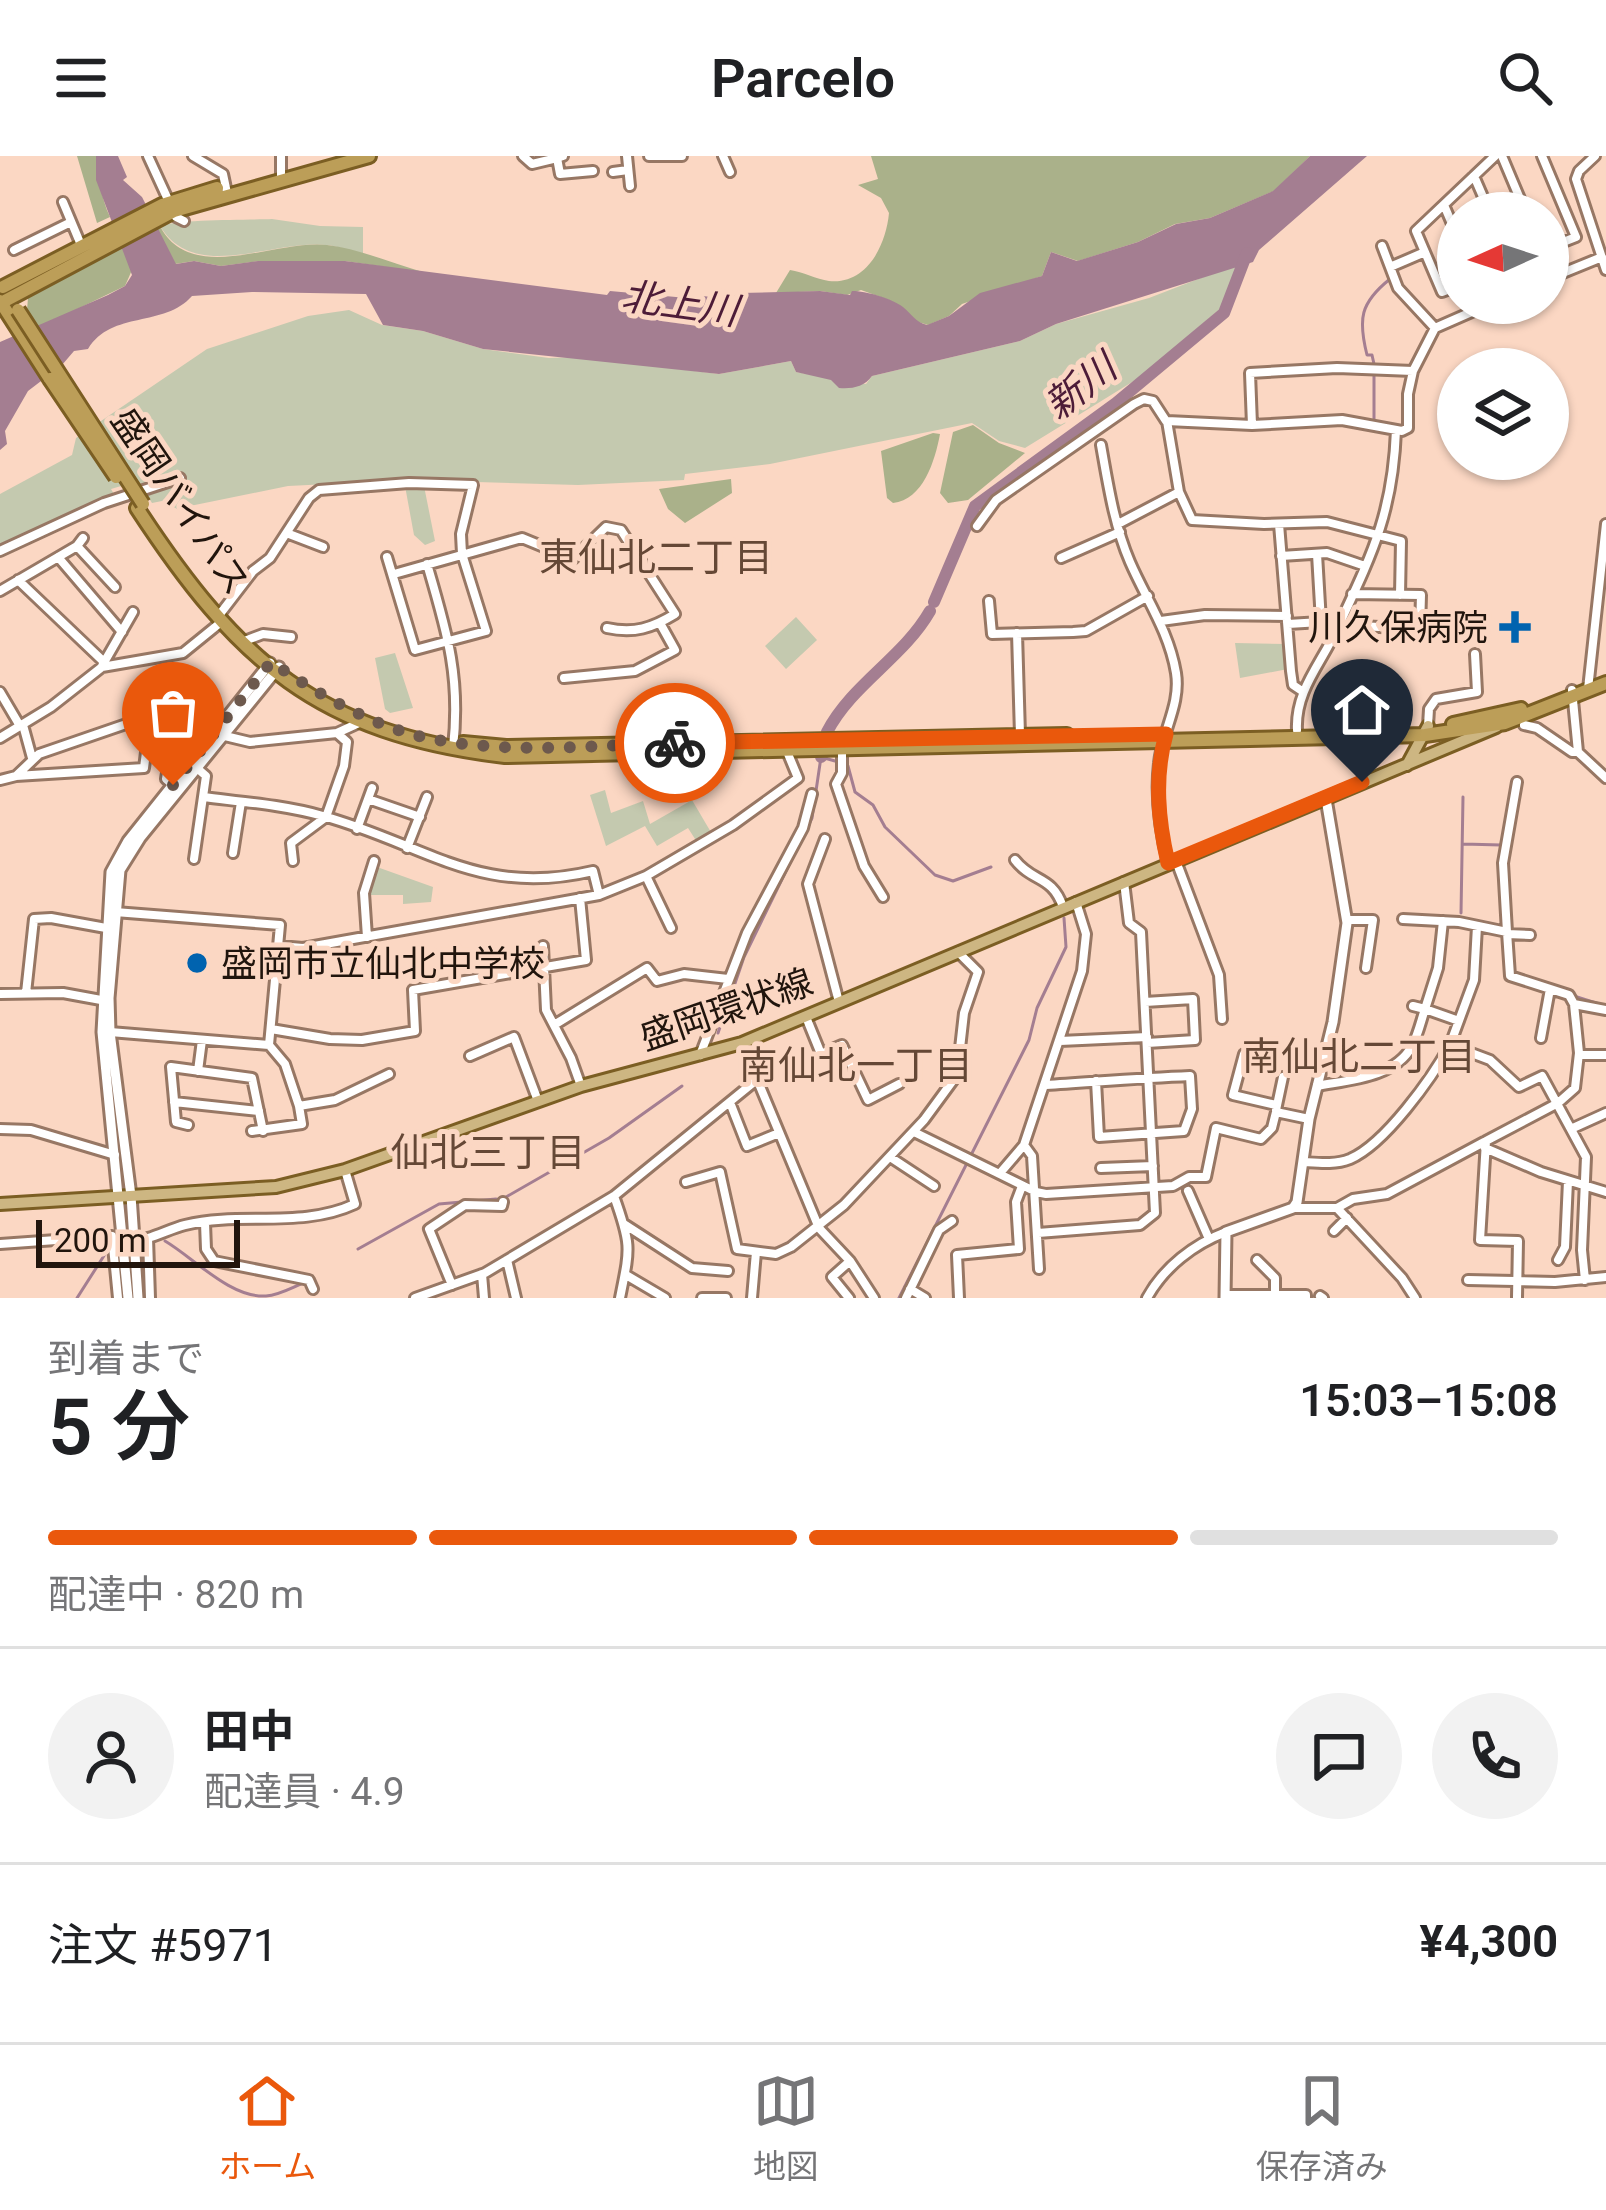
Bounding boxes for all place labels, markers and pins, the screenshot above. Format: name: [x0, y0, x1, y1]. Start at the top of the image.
place label: 川久保病院: [1308, 607, 1488, 649]
marker: 川久保病院: [1499, 611, 1531, 643]
pin: [1311, 659, 1413, 782]
pin: [122, 662, 224, 785]
place label: 盛岡市立仙北中学校: [221, 943, 545, 985]
marker: 盛岡市立仙北中学校: [184, 950, 210, 976]

